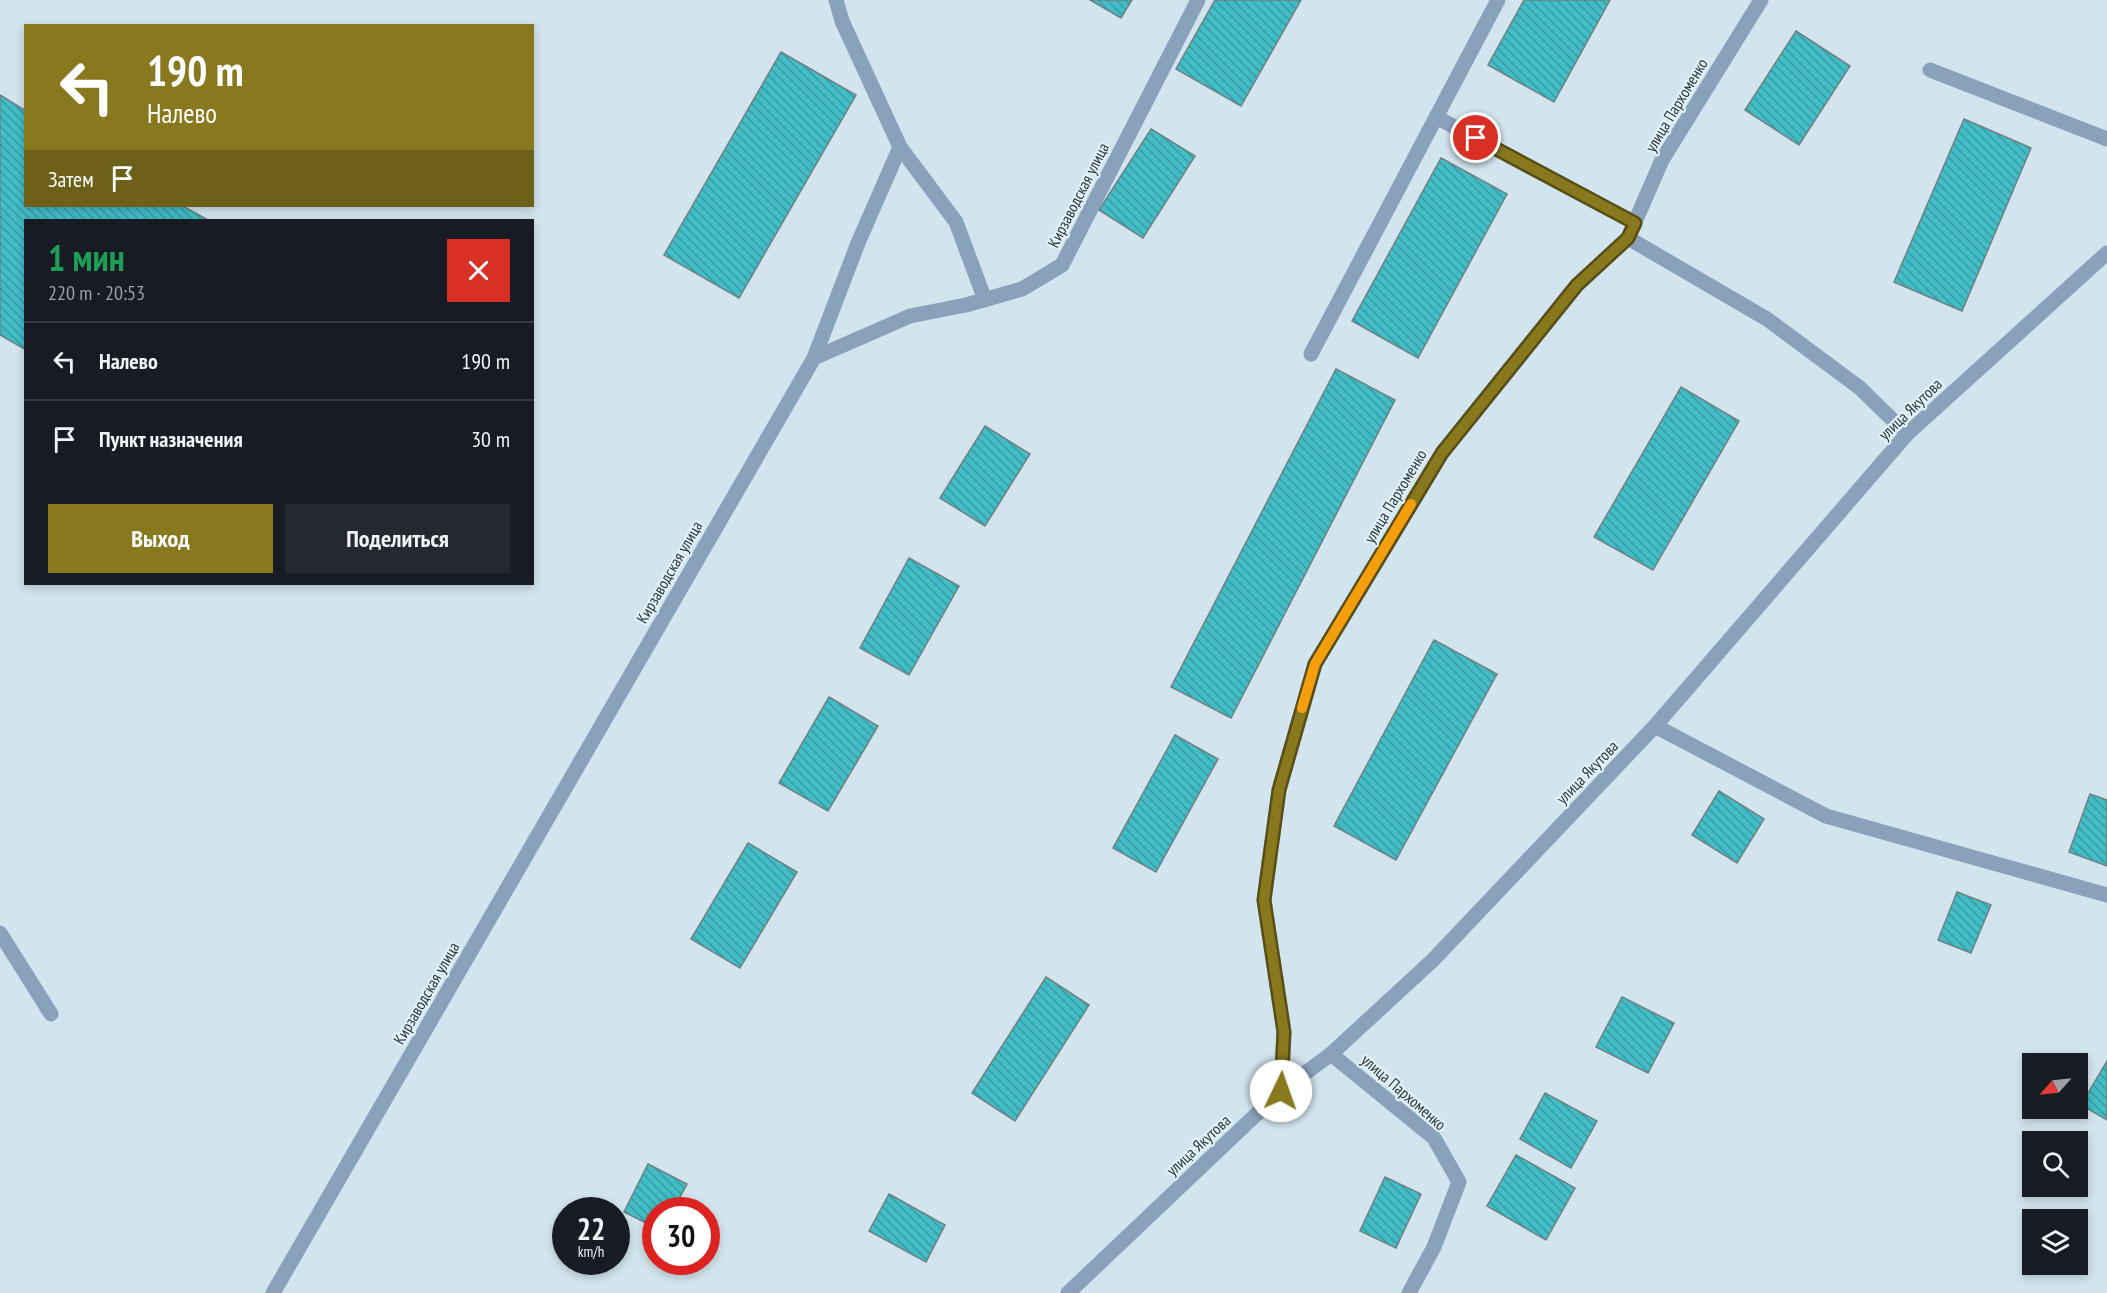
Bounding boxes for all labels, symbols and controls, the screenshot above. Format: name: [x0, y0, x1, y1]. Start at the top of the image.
text: 190 m: [147, 43, 244, 98]
icon: left: [48, 48, 126, 126]
street label: улица Пархоменко: [1640, 54, 1712, 156]
text: Налево: [147, 96, 217, 130]
pin: [1450, 112, 1501, 163]
icon: arrive: [1459, 121, 1492, 154]
street label: Кирзаводская улица: [1043, 139, 1113, 251]
icon: arrive: [106, 162, 139, 195]
text: Затем: [48, 165, 94, 193]
text: 1 мин: [48, 234, 125, 281]
button: close: [447, 239, 510, 302]
text: 220 m · 20:53: [48, 280, 145, 306]
icon: left: [48, 345, 81, 378]
text: Налево: [99, 347, 158, 375]
text: 190 m: [461, 347, 510, 375]
street label: улица Якутова: [1874, 374, 1946, 444]
icon: arrive: [48, 423, 81, 456]
text: Пункт назначения: [99, 425, 243, 453]
text: 30 m: [471, 425, 510, 453]
street label: улица Пархоменко: [1359, 445, 1431, 547]
button: Выход: [48, 504, 273, 573]
button: Поделиться: [285, 504, 510, 573]
street label: Кирзаводская улица: [632, 517, 706, 627]
street label: улица Якутова: [1552, 736, 1622, 808]
street label: Кирзаводская улица: [389, 938, 463, 1048]
street label: улица Пархоменко: [1357, 1050, 1451, 1134]
north arrow: [2022, 1053, 2088, 1119]
map controls: [2022, 1053, 2088, 1275]
position arrow: [1249, 1059, 1313, 1123]
street label: улица Якутова: [1162, 1110, 1234, 1180]
button: search: [2022, 1131, 2088, 1197]
speed limit sign: 30: [642, 1197, 720, 1275]
text: 22: [577, 1209, 605, 1248]
button: layers: [2022, 1209, 2088, 1275]
text: km/h: [578, 1242, 604, 1261]

